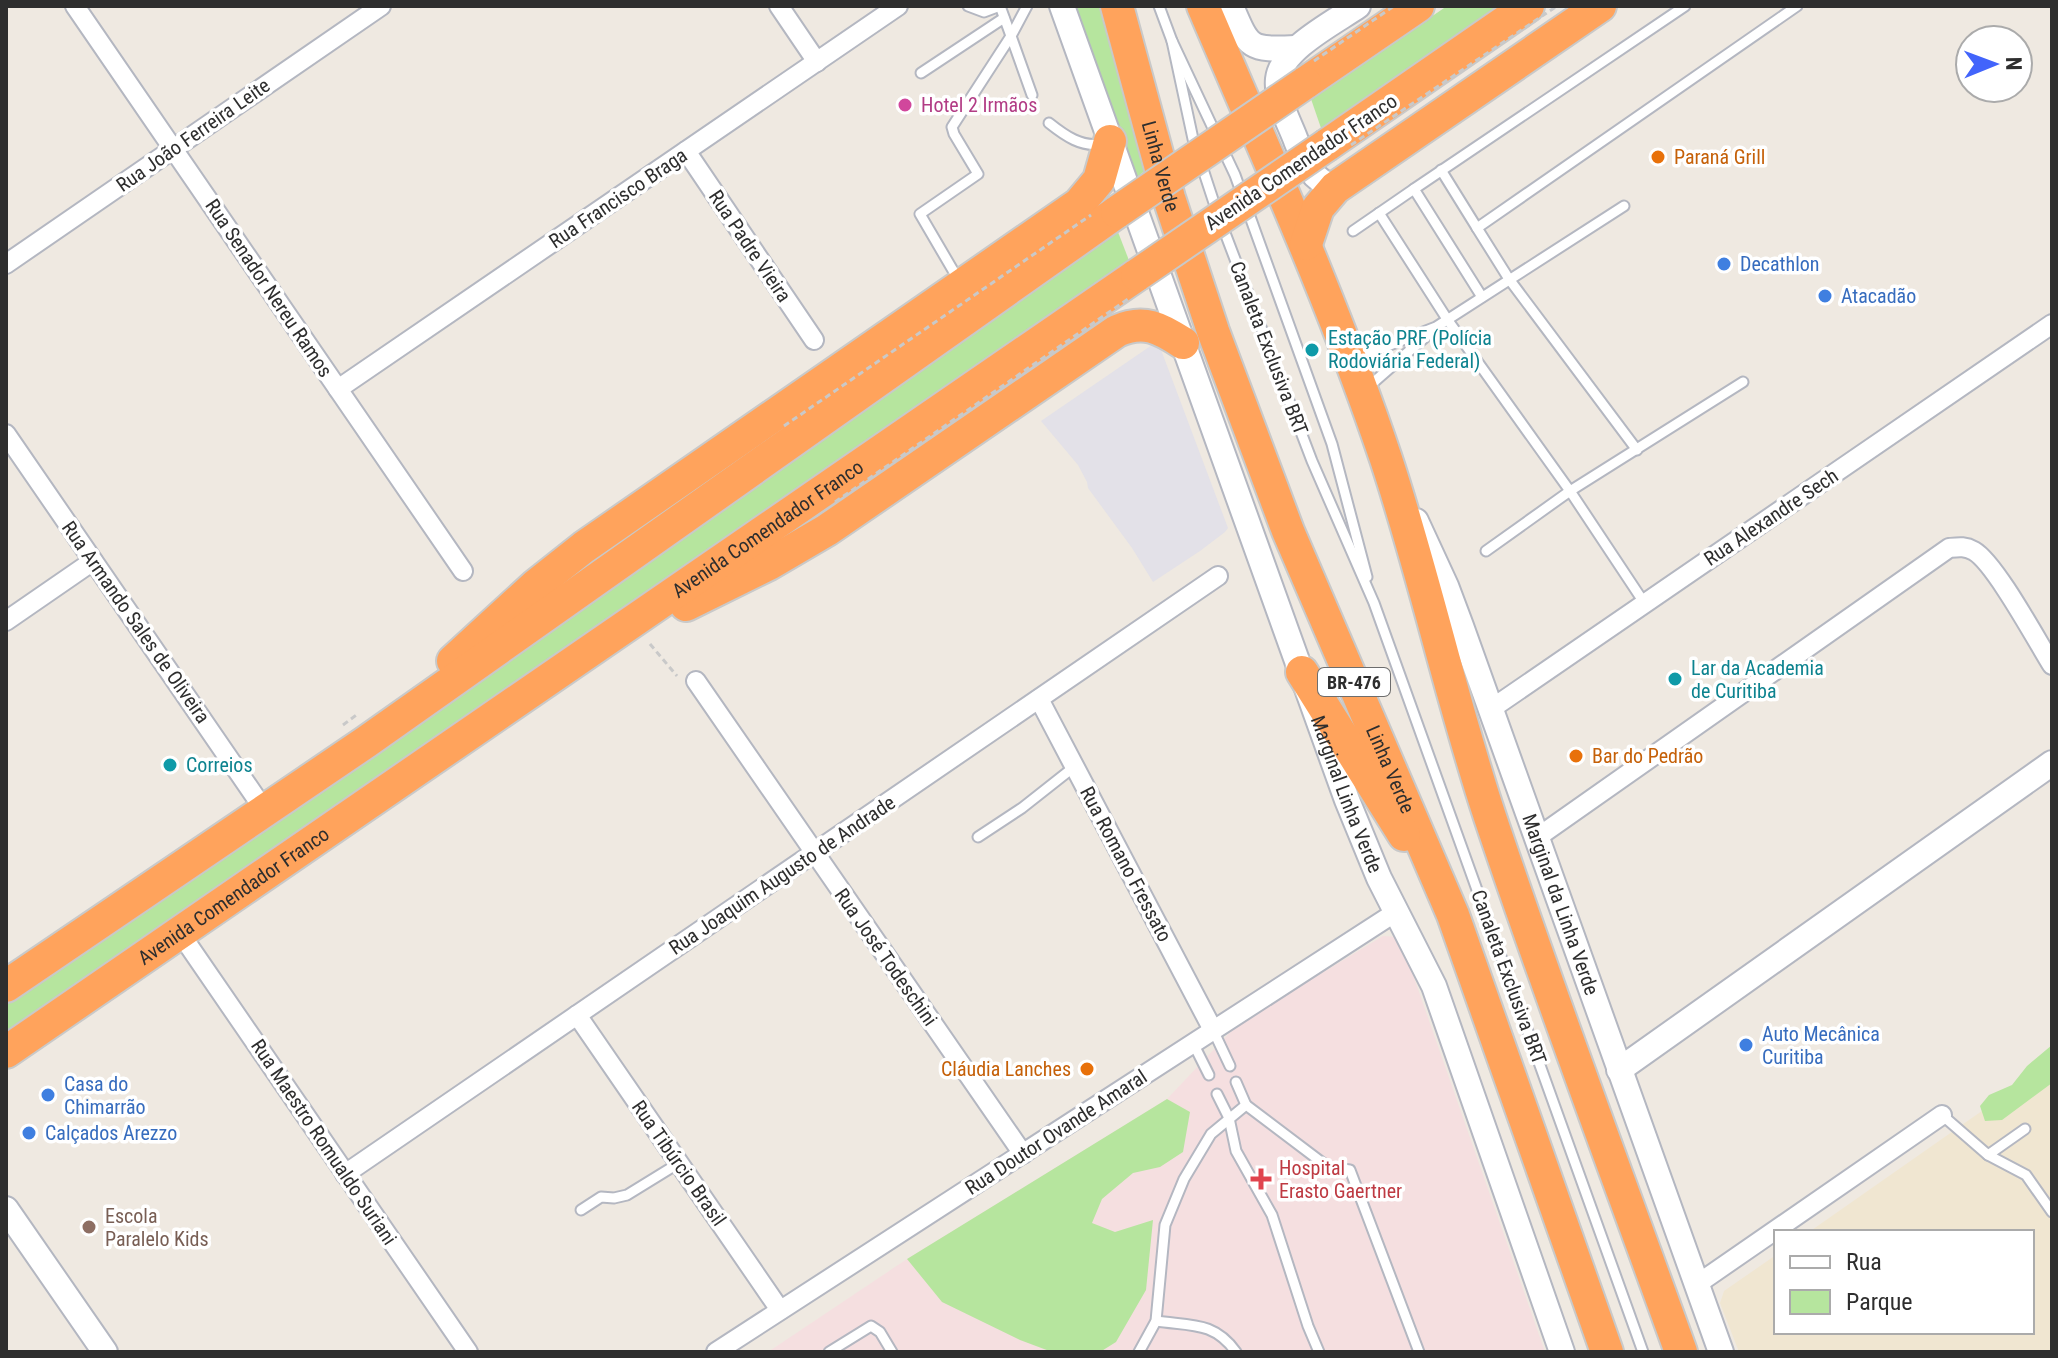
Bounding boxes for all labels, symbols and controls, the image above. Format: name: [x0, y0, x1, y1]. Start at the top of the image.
north arrow: [1954, 24, 2034, 104]
text: N: [2001, 57, 2026, 71]
street label: Rua João Ferreira Leite: [112, 73, 274, 197]
street label: Avenida Comendador Franco: [1200, 89, 1402, 235]
place label: Hotel 2 Irmãos: [921, 93, 1037, 117]
marker: Hotel 2 Irmãos: [896, 96, 914, 114]
street label: Linha Verde: [1137, 118, 1185, 215]
street label: Rua Francisco Braga: [544, 143, 692, 253]
place label: Paraná Grill: [1674, 145, 1765, 169]
marker: Paraná Grill: [1649, 148, 1667, 166]
street label: Rua Padre Vieira: [704, 185, 796, 307]
street label: Rua Senador Nereu Ramos: [200, 194, 338, 382]
place label: Decathlon: [1740, 252, 1820, 276]
marker: Decathlon: [1715, 255, 1733, 273]
street label: Canaleta Exclusiva BRT: [1225, 258, 1313, 438]
place label: Atacadão: [1841, 284, 1916, 308]
marker: Atacadão: [1816, 287, 1834, 305]
place label: Estação PRF (Polícia Rodoviária Federal): [1328, 326, 1492, 373]
marker: Estação PRF (Polícia Rodoviária Federal): [1303, 341, 1321, 359]
street label: Avenida Comendador Franco: [667, 455, 868, 603]
street label: Rua Alexandre Sech: [1699, 463, 1843, 571]
street label: Rua Armando Sales de Oliveira: [57, 516, 215, 728]
place label: Lar da Academia de Curitiba: [1691, 656, 1824, 703]
road number: BR-476: [1318, 668, 1390, 696]
marker: Lar da Academia de Curitiba: [1666, 670, 1684, 688]
street label: Marginal Linha Verde: [1306, 712, 1388, 876]
street label: Linha Verde: [1361, 722, 1420, 817]
place label: Bar do Pedrão: [1592, 744, 1703, 768]
marker: Bar do Pedrão: [1567, 747, 1585, 765]
place label: Correios: [186, 753, 253, 777]
marker: Correios: [161, 756, 179, 774]
street label: Rua Romano Fressato: [1075, 782, 1177, 946]
street label: Rua Joaquim Augusto de Andrade: [664, 790, 900, 960]
street label: Marginal da Linha Verde: [1517, 811, 1604, 998]
street label: Avenida Comendador Franco: [133, 822, 334, 970]
street label: Rua José Todeschini: [830, 884, 942, 1030]
street label: Canaleta Exclusiva BRT: [1466, 887, 1552, 1067]
place label: Auto Mecânica Curitiba: [1762, 1022, 1880, 1069]
street label: Rua Maestro Romualdo Suriani: [246, 1035, 402, 1249]
marker: Auto Mecânica Curitiba: [1737, 1036, 1755, 1054]
place label: Cláudia Lanches: [941, 1057, 1071, 1081]
marker: Cláudia Lanches: [1078, 1060, 1096, 1078]
street label: Rua Doutor Ovande Amaral: [961, 1064, 1151, 1200]
place label: Casa do Chimarrão: [64, 1072, 146, 1119]
marker: Casa do Chimarrão: [39, 1086, 57, 1104]
street label: Rua Tibúrcio Brasil: [627, 1096, 731, 1230]
place label: Calçados Arezzo: [45, 1121, 177, 1145]
marker: Calçados Arezzo: [20, 1124, 38, 1142]
place label: Hospital Erasto Gaertner: [1279, 1156, 1402, 1203]
marker: Hospital Erasto Gaertner: [1250, 1168, 1272, 1190]
place label: Escola Paralelo Kids: [105, 1204, 209, 1251]
marker: Escola Paralelo Kids: [80, 1218, 98, 1236]
legend: [1774, 1230, 2034, 1334]
text: Rua: [1846, 1248, 1882, 1276]
text: Parque: [1846, 1288, 1913, 1316]

